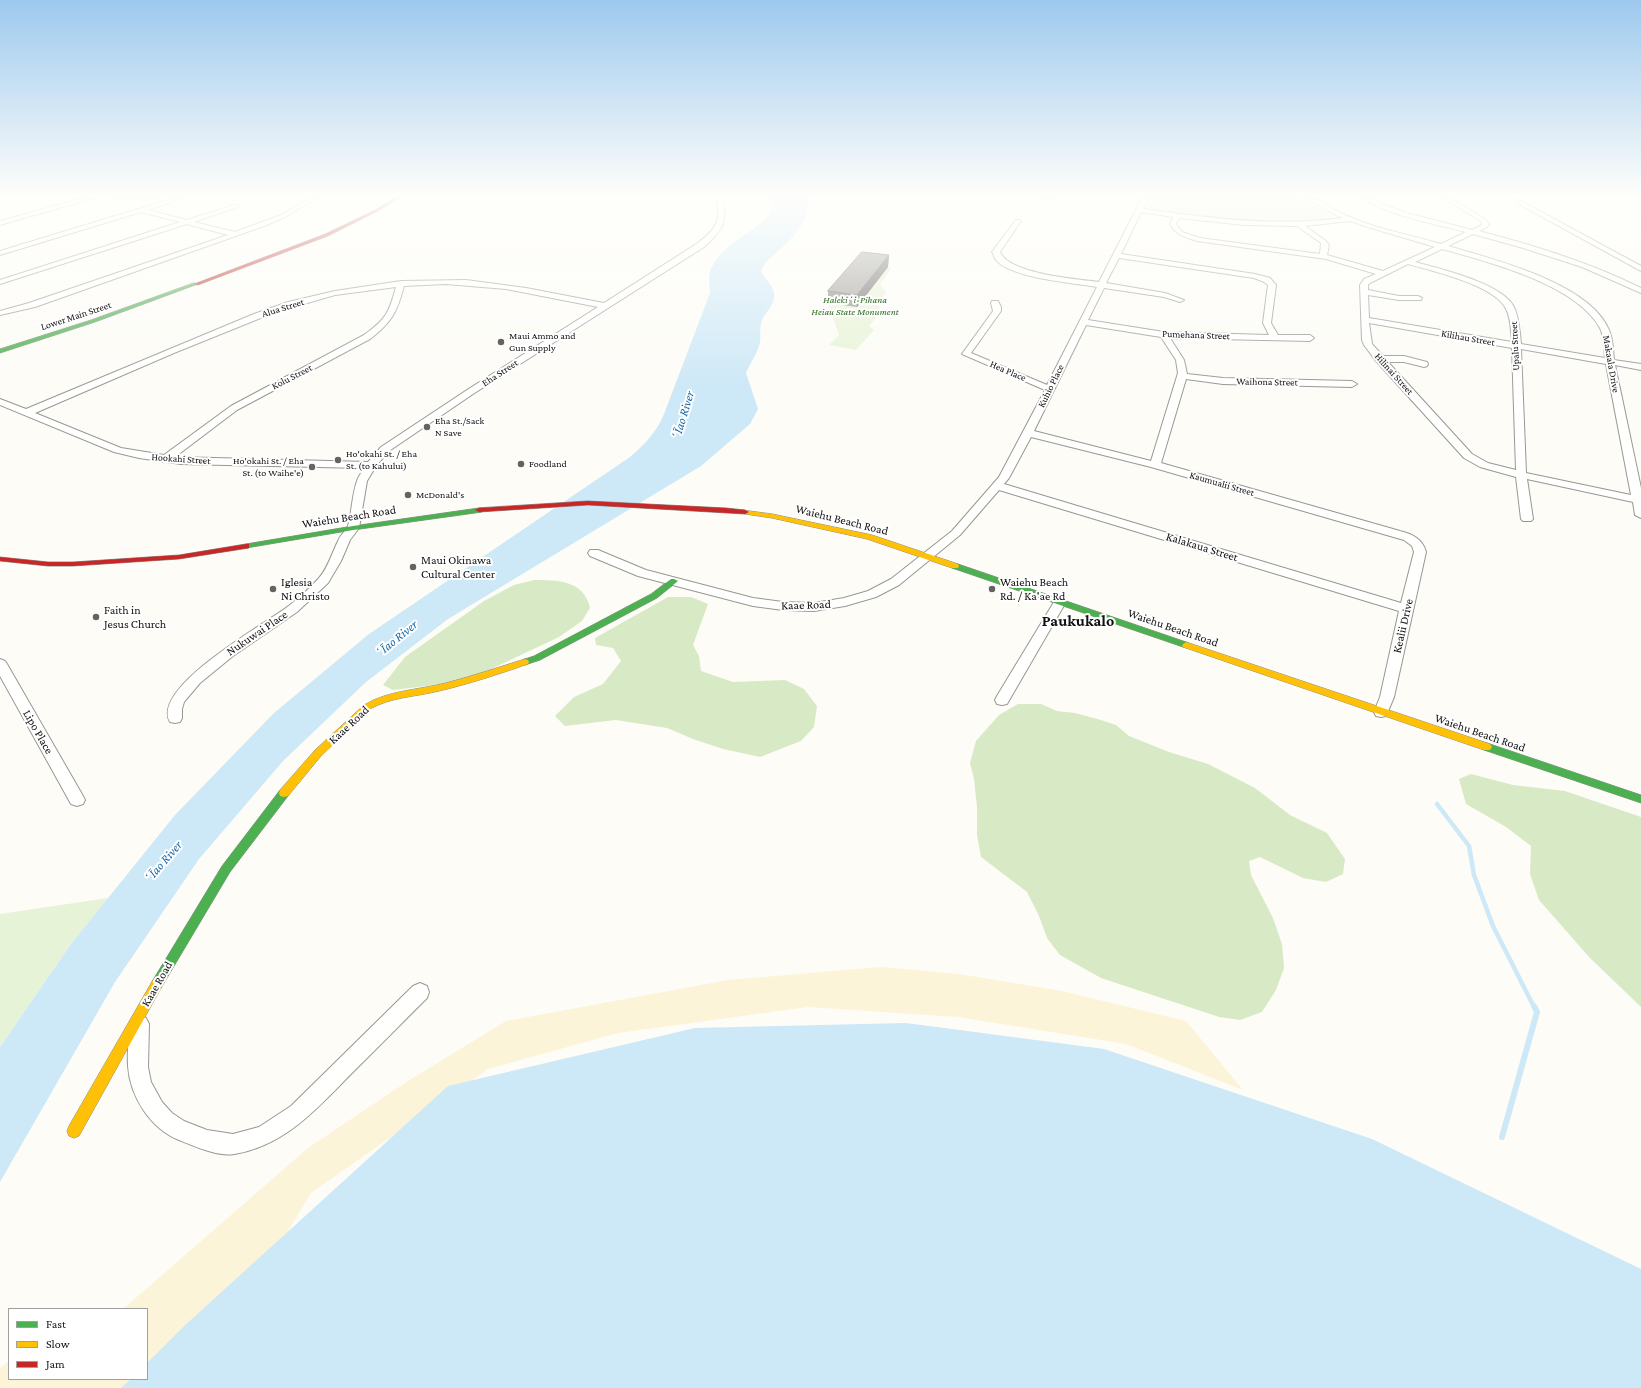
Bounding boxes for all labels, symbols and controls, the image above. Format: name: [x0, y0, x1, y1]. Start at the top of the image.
park label: Halekiʻi-Pihana Heiau State Monument: [811, 294, 899, 318]
street label: Alua Street: [260, 296, 306, 320]
street label: Lower Main Street: [39, 299, 113, 333]
street label: Upalu Street: [1508, 321, 1522, 371]
street label: Kilihau Street: [1440, 327, 1496, 349]
street label: Pumehana Street: [1162, 328, 1230, 342]
place label: Maui Ammo and Gun Supply: [509, 330, 576, 354]
street label: Makaala Drive: [1600, 335, 1622, 393]
marker: Maui Ammo and Gun Supply: [496, 337, 506, 347]
street label: Hilinai Street: [1372, 351, 1416, 397]
street label: Eha Street: [480, 357, 520, 389]
street label: Hea Place: [988, 358, 1028, 384]
street label: Kolu Street: [270, 362, 314, 392]
street label: Kuhio Place: [1035, 362, 1067, 410]
street label: Waihona Street: [1236, 375, 1298, 389]
water label: ʻĪao River: [668, 389, 698, 443]
place label: Eha St./Sack N Save: [435, 415, 484, 438]
marker: Eha St./Sack N Save: [422, 422, 432, 432]
place label: Ho'okahi St. / Eha St. (to Kahului): [346, 448, 417, 472]
street label: Hookahi Street: [151, 451, 211, 467]
place label: Ho'okahi St. / Eha St. (to Waihe'e): [233, 455, 304, 478]
marker: Ho'okahi St. / Eha St. (to Kahului): [333, 455, 343, 465]
place label: Foodland: [529, 458, 567, 470]
marker: Foodland: [516, 459, 526, 469]
marker: Ho'okahi St. / Eha St. (to Waihe'e): [307, 462, 317, 472]
street label: Kaumualii Street: [1188, 469, 1256, 499]
place label: McDonald's: [416, 489, 464, 501]
marker: McDonald's: [403, 490, 413, 500]
street label: Waiehu Beach Road: [301, 502, 397, 532]
street label: Waiehu Beach Road: [794, 502, 890, 538]
street label: Kalakaua Street: [1164, 529, 1240, 565]
place label: Maui Okinawa Cultural Center: [421, 553, 495, 581]
marker: Maui Okinawa Cultural Center: [408, 562, 418, 572]
place label: Iglesia Ni Christo: [281, 575, 330, 603]
place label: Waiehu Beach Rd. / Ka'ae Rd: [1000, 575, 1068, 603]
marker: Iglesia Ni Christo: [268, 584, 278, 594]
marker: Waiehu Beach Rd. / Ka'ae Rd: [987, 584, 997, 594]
street label: Kaae Road: [781, 597, 831, 613]
street label: Kealii Drive: [1390, 597, 1416, 655]
place label: Faith in Jesus Church: [104, 603, 166, 631]
street label: Waiehu Beach Road: [1126, 606, 1220, 650]
street label: Nukuwai Place: [224, 607, 290, 659]
district label: Paukukalo: [1042, 611, 1114, 631]
marker: Faith in Jesus Church: [91, 612, 101, 622]
water label: ʻĪao River: [371, 617, 421, 661]
street label: Kaae Road: [326, 703, 372, 747]
street label: Lipo Place: [20, 707, 56, 757]
street label: Waiehu Beach Road: [1433, 711, 1527, 755]
water label: ʻĪao River: [140, 838, 186, 886]
street label: Kaae Road: [138, 959, 176, 1009]
legend: [8, 1308, 148, 1380]
text: Fast: [46, 1317, 66, 1331]
text: Slow: [46, 1337, 70, 1351]
text: Jam: [46, 1357, 65, 1371]

